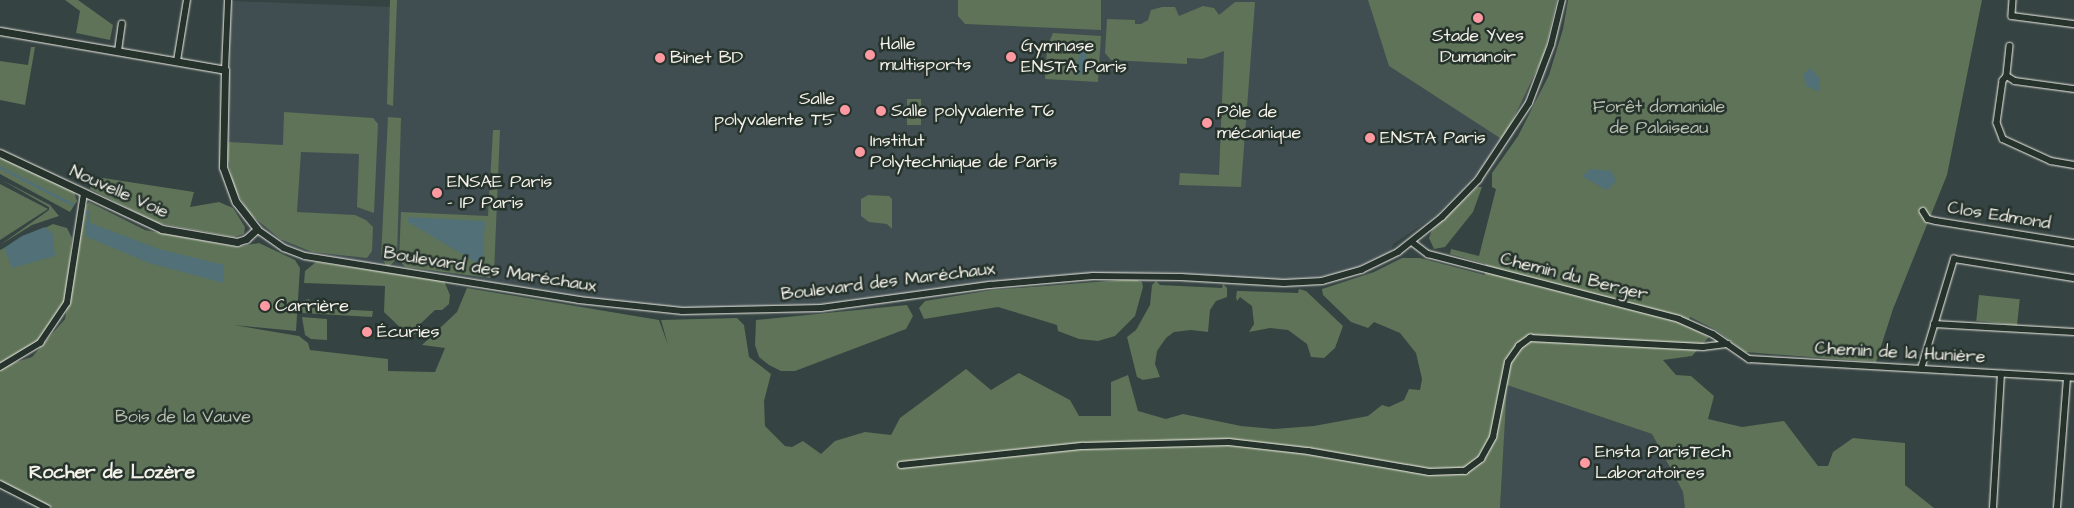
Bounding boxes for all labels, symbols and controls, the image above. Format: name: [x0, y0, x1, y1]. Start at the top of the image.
marker: Stade Yves Dumanoir: [1472, 12, 1484, 24]
place label: Stade Yves Dumanoir: [1432, 26, 1524, 68]
place label: Halle multisports: [880, 34, 971, 76]
place label: Gymnase ENSTA Paris: [1021, 36, 1127, 78]
place label: Binet BD: [670, 47, 743, 69]
marker: Halle multisports: [864, 49, 876, 61]
marker: Gymnase ENSTA Paris: [1005, 51, 1017, 63]
marker: Binet BD: [654, 52, 666, 64]
place label: Salle polyvalente T5: [714, 89, 835, 132]
park label: Forêt domaniale de Palaiseau: [1593, 97, 1725, 140]
place label: Salle polyvalente T6: [891, 100, 1054, 122]
place label: Pôle de mécanique: [1217, 102, 1301, 144]
marker: Salle polyvalente T5: [839, 104, 851, 116]
marker: Salle polyvalente T6: [875, 105, 887, 117]
marker: Pôle de mécanique: [1201, 117, 1213, 129]
place label: ENSTA Paris: [1380, 127, 1486, 149]
place label: Institut Polytechnique de Paris: [870, 131, 1057, 173]
marker: ENSTA Paris: [1364, 132, 1376, 144]
marker: Institut Polytechnique de Paris: [854, 146, 866, 158]
street label: Nouvelle Voie: [66, 161, 172, 223]
place label: ENSAE Paris - IP Paris: [447, 172, 552, 214]
marker: ENSAE Paris - IP Paris: [431, 187, 443, 199]
street label: Clos Edmond: [1946, 197, 2052, 235]
street label: Boulevard des Maréchaux: [382, 242, 598, 298]
street label: Chemin du Berger: [1498, 248, 1650, 306]
street label: Boulevard des Maréchaux: [780, 258, 996, 306]
place label: Carrière: [275, 295, 349, 317]
marker: Carrière: [259, 300, 271, 312]
place label: Écuries: [377, 321, 440, 343]
marker: Écuries: [361, 326, 373, 338]
street label: Chemin de la Hunière: [1814, 338, 1986, 368]
park label: Bois de la Vauve: [115, 406, 251, 428]
place label: Ensta ParisTech Laboratoires: [1595, 442, 1731, 484]
marker: Ensta ParisTech Laboratoires: [1579, 457, 1591, 469]
district label: Rocher de Lozère: [29, 462, 195, 484]

